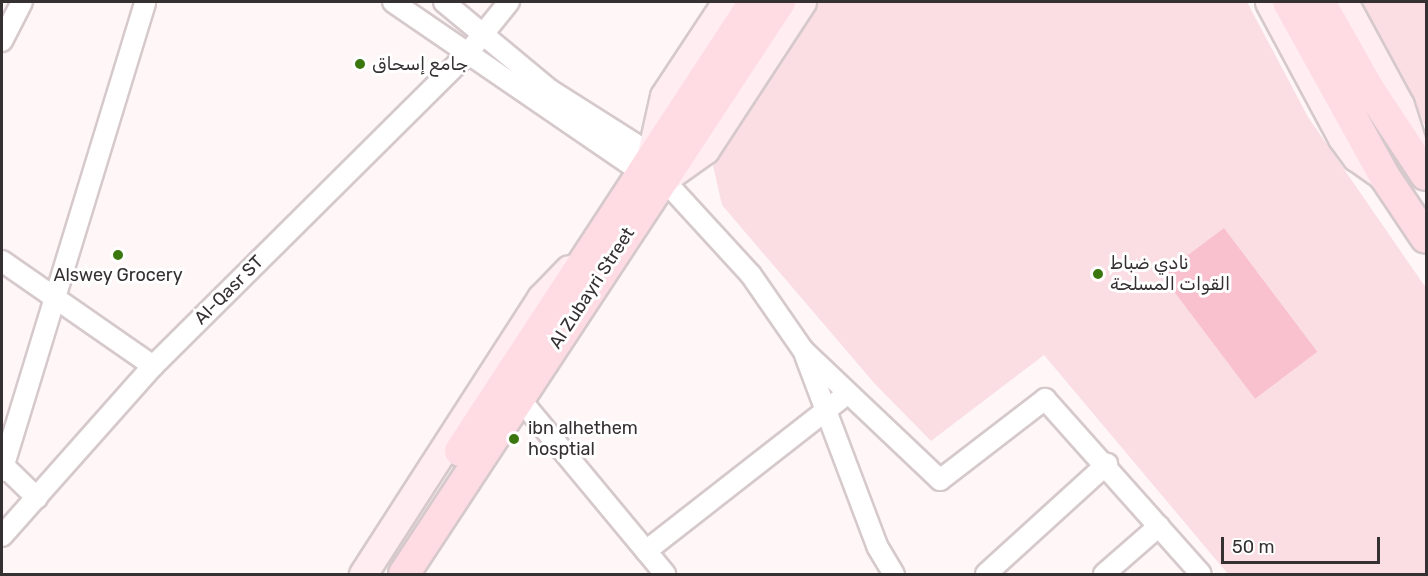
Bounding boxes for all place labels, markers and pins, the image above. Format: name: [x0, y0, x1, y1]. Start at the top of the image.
place label: جامع إسحاق: [372, 53, 468, 75]
marker: جامع إسحاق: [353, 57, 367, 71]
marker: Alswey Grocery: [111, 248, 125, 262]
place label: نادي ضباط القوات المسلحة: [1110, 253, 1230, 296]
place label: Alswey Grocery: [53, 264, 183, 286]
marker: نادي ضباط القوات المسلحة: [1091, 267, 1105, 281]
place label: ibn alhethem hosptial: [528, 418, 638, 460]
marker: ibn alhethem hosptial: [505, 430, 523, 448]

